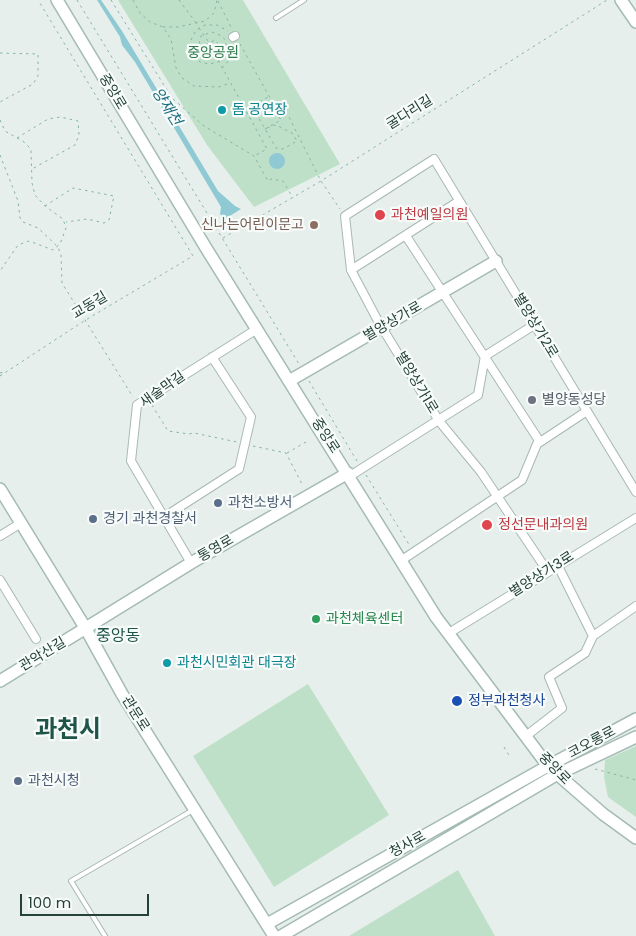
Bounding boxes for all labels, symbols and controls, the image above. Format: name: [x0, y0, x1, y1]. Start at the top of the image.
park label: 중앙공원: [187, 45, 239, 61]
street label: 중앙로: [95, 71, 129, 113]
water label: 양재천: [147, 85, 185, 129]
street label: 굴다리길: [384, 92, 436, 134]
place label: 돔 공연장: [232, 102, 287, 118]
marker: 돔 공연장: [216, 104, 228, 116]
place label: 과천예일의원: [391, 207, 468, 223]
marker: 과천예일의원: [373, 208, 387, 222]
place label: 신나는어린이문고: [201, 217, 304, 233]
marker: 신나는어린이문고: [308, 219, 320, 231]
street label: 교동길: [69, 289, 111, 323]
street label: 별양상가2로: [509, 291, 561, 361]
street label: 별양상가로: [361, 299, 425, 345]
street label: 별양상가1로: [391, 349, 441, 417]
street label: 새술막길: [137, 368, 189, 412]
place label: 별양동성당: [542, 392, 606, 408]
marker: 별양동성당: [526, 394, 538, 406]
street label: 중앙로: [307, 415, 343, 457]
place label: 과천소방서: [228, 495, 292, 511]
marker: 과천소방서: [212, 497, 224, 509]
place label: 경기 과천경찰서: [103, 511, 197, 527]
marker: 경기 과천경찰서: [87, 513, 99, 525]
place label: 정선문내과의원: [498, 517, 588, 533]
marker: 정선문내과의원: [480, 518, 494, 532]
street label: 통영로: [195, 532, 237, 566]
street label: 별양상가3로: [507, 549, 577, 601]
place label: 과천체육센터: [326, 611, 403, 627]
marker: 과천체육센터: [310, 613, 322, 625]
district label: 중앙동: [96, 627, 140, 647]
street label: 관악산길: [17, 635, 69, 675]
place label: 과천시민회관 대극장: [177, 655, 297, 671]
marker: 과천시민회관 대극장: [161, 657, 173, 669]
street label: 관문로: [118, 693, 152, 735]
place label: 정부과천청사: [468, 693, 545, 709]
marker: 정부과천청사: [450, 694, 464, 708]
district label: 과천시: [35, 717, 101, 745]
street label: 코오롱로: [565, 723, 619, 763]
street label: 중앙로: [535, 749, 573, 789]
place label: 과천시청: [28, 773, 80, 789]
marker: 과천시청: [12, 775, 24, 787]
street label: 청사로: [387, 828, 429, 862]
scale bar: [22, 884, 151, 916]
text: 100 m: [28, 892, 71, 913]

